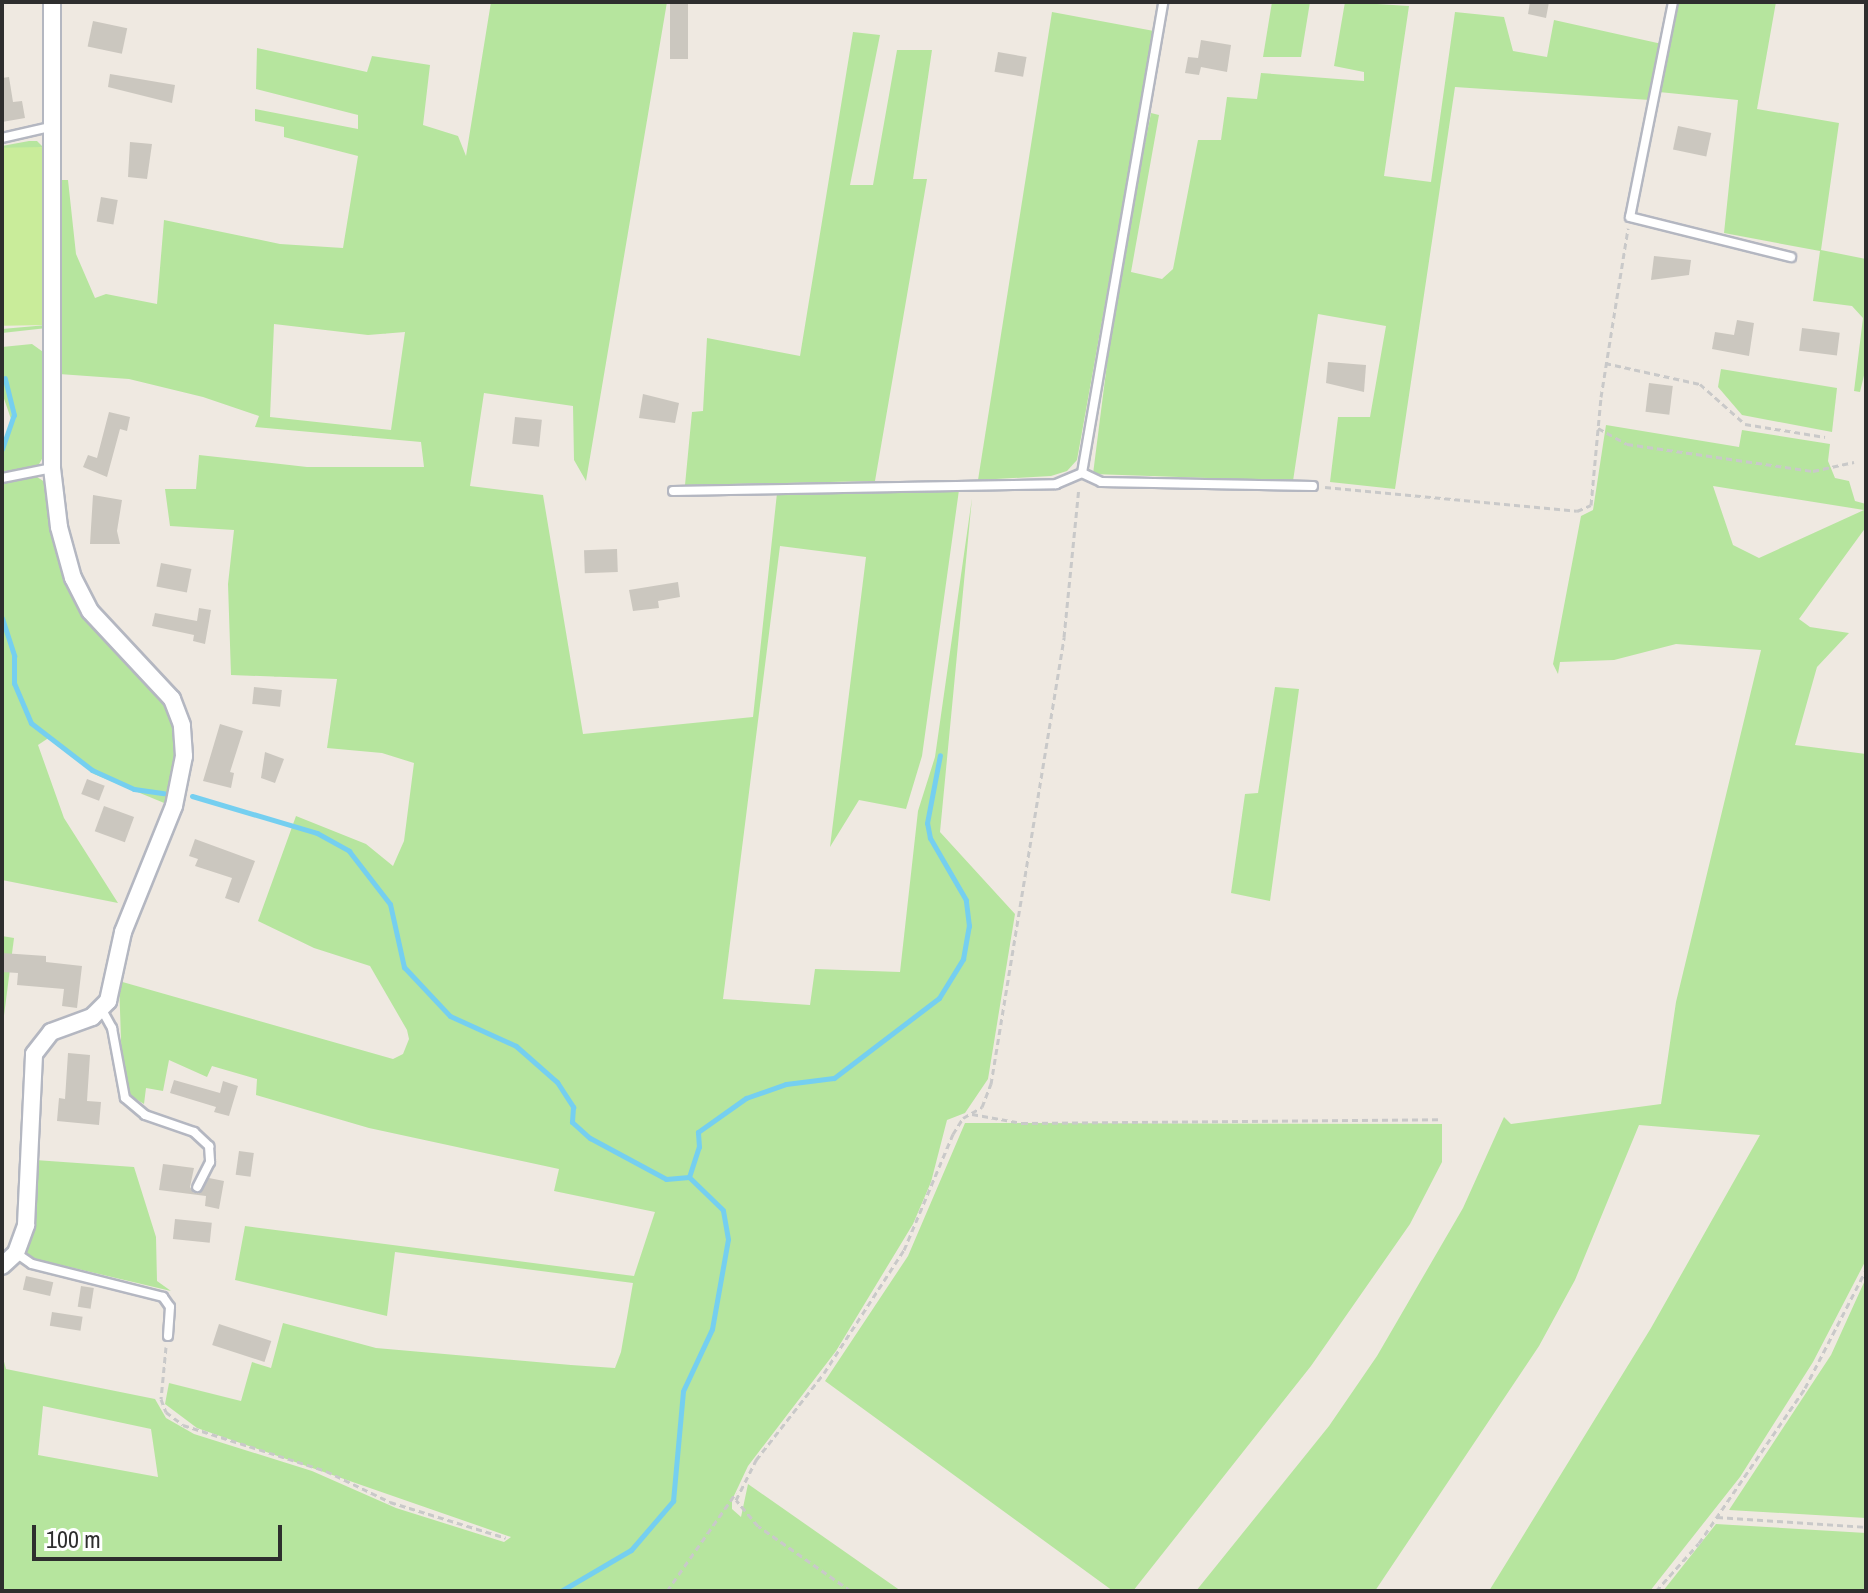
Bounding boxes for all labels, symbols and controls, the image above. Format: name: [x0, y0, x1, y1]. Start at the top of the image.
scale bar: [36, 1509, 286, 1559]
text: 100 m: [46, 1523, 101, 1555]

